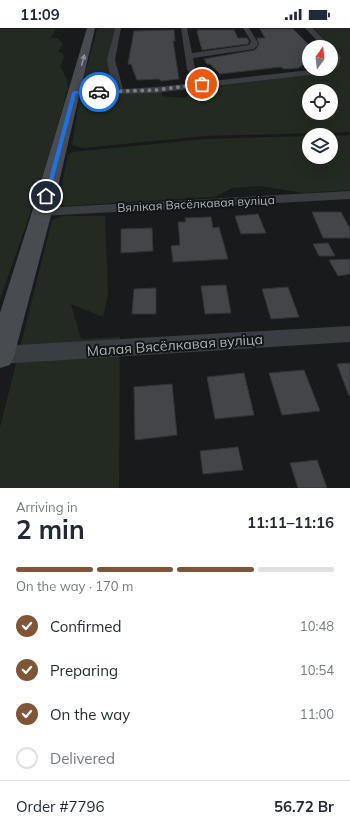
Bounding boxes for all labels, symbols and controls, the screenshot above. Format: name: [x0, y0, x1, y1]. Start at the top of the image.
text: 11:09: [20, 5, 60, 24]
north arrow: [302, 40, 338, 76]
map controls: [302, 40, 338, 164]
one-way arrow: [80, 54, 86, 66]
pin: [185, 67, 219, 101]
courier: [79, 72, 119, 112]
icon: bag: [191, 73, 213, 95]
icon: car: [88, 81, 110, 103]
button: locate: [302, 84, 338, 120]
button: layers: [302, 128, 338, 164]
pin: [29, 179, 63, 213]
icon: home: [35, 185, 57, 207]
street label: Вялікая Вясёлкавая вуліца: [117, 192, 275, 215]
street label: Малая Вясёлкавая вуліца: [86, 330, 264, 360]
text: Arriving in: [16, 499, 78, 515]
text: 2 min: [16, 513, 85, 546]
text: 11:11–11:16: [247, 513, 334, 532]
text: On the way · 170 m: [16, 578, 133, 594]
icon: check: [16, 615, 38, 637]
text: Confirmed: [50, 617, 121, 636]
text: 10:48: [300, 618, 334, 634]
icon: check: [16, 659, 38, 681]
text: Preparing: [50, 661, 118, 680]
text: 10:54: [300, 662, 334, 678]
icon: check: [16, 703, 38, 725]
text: On the way: [50, 705, 130, 724]
text: 11:00: [300, 706, 334, 722]
text: Delivered: [50, 749, 115, 768]
text: Order #7796: [16, 797, 104, 816]
text: 56.72 Br: [274, 797, 334, 816]

